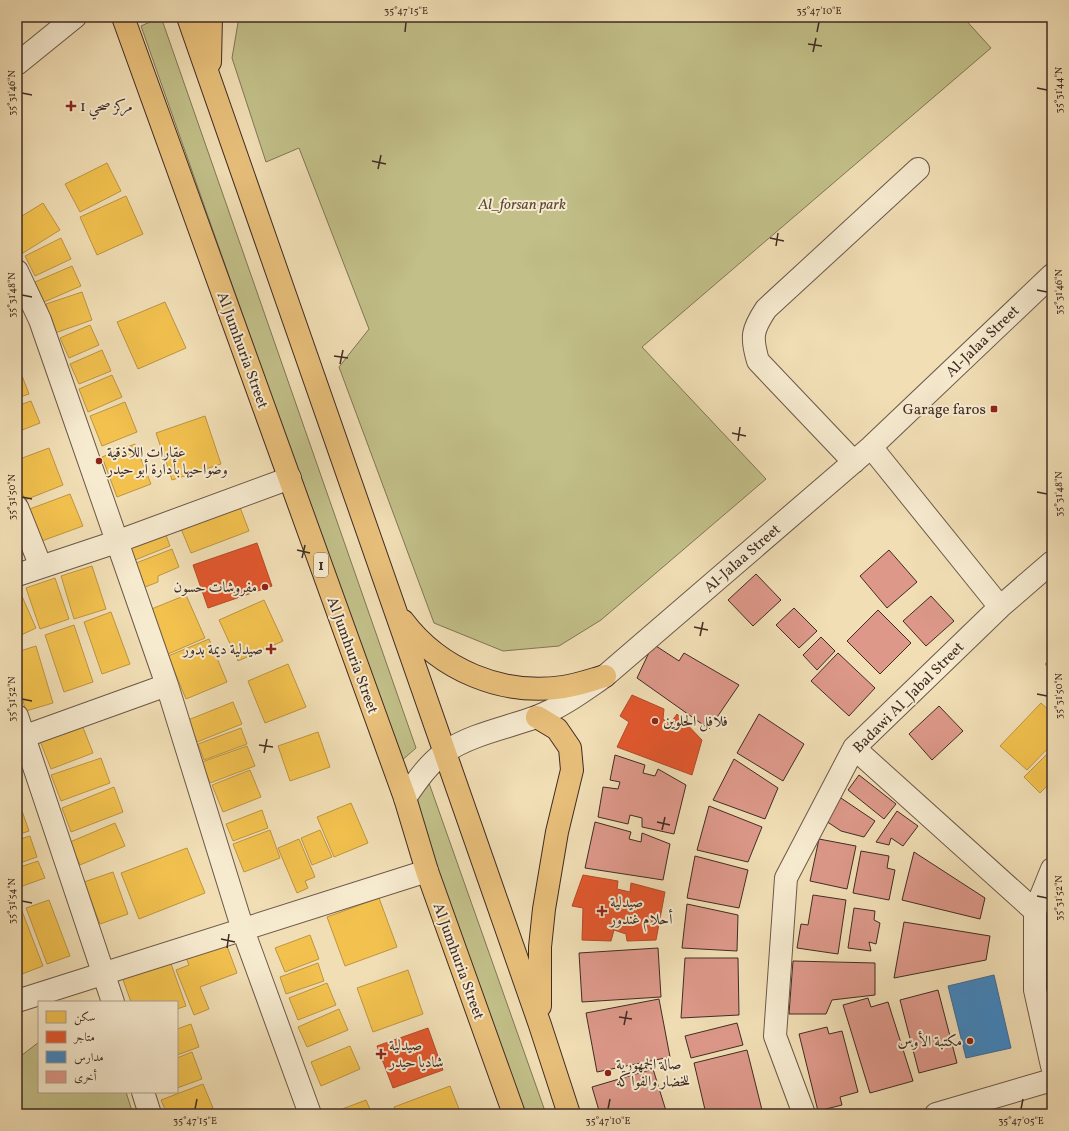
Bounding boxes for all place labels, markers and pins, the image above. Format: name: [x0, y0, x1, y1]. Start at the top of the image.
place label: مركز صحي 1: [80, 97, 133, 120]
marker: مركز صحي 1: [65, 100, 77, 112]
place label: Garage faros: [903, 400, 986, 421]
marker: Garage faros: [989, 404, 999, 414]
place label: عقارات اللاذقية وضواحيها بأدارة أبو حيدر: [105, 443, 228, 481]
marker: عقارات اللاذقية وضواحيها بأدارة أبو حيدر: [94, 456, 104, 466]
place label: مفروشات حسون: [173, 578, 257, 599]
marker: مفروشات حسون: [260, 582, 270, 592]
place label: صيدلية ديمة بدور: [181, 640, 263, 661]
marker: صيدلية ديمة بدور: [266, 644, 276, 654]
place label: فلافل الحلوين: [663, 712, 728, 733]
marker: فلافل الحلوين: [650, 716, 660, 726]
place label: صيدلية أحلام غندور: [608, 893, 673, 932]
marker: صيدلية أحلام غندور: [597, 906, 607, 916]
place label: مكتبة الأوس: [898, 1030, 962, 1053]
place label: صيدلية شاديا حيدر: [387, 1036, 444, 1074]
marker: مكتبة الأوس: [965, 1036, 975, 1046]
marker: صيدلية شاديا حيدر: [376, 1049, 386, 1059]
place label: صالة الجمهورية للخضار والفواكه: [616, 1055, 690, 1093]
marker: صالة الجمهورية للخضار والفواكه: [603, 1068, 613, 1078]

